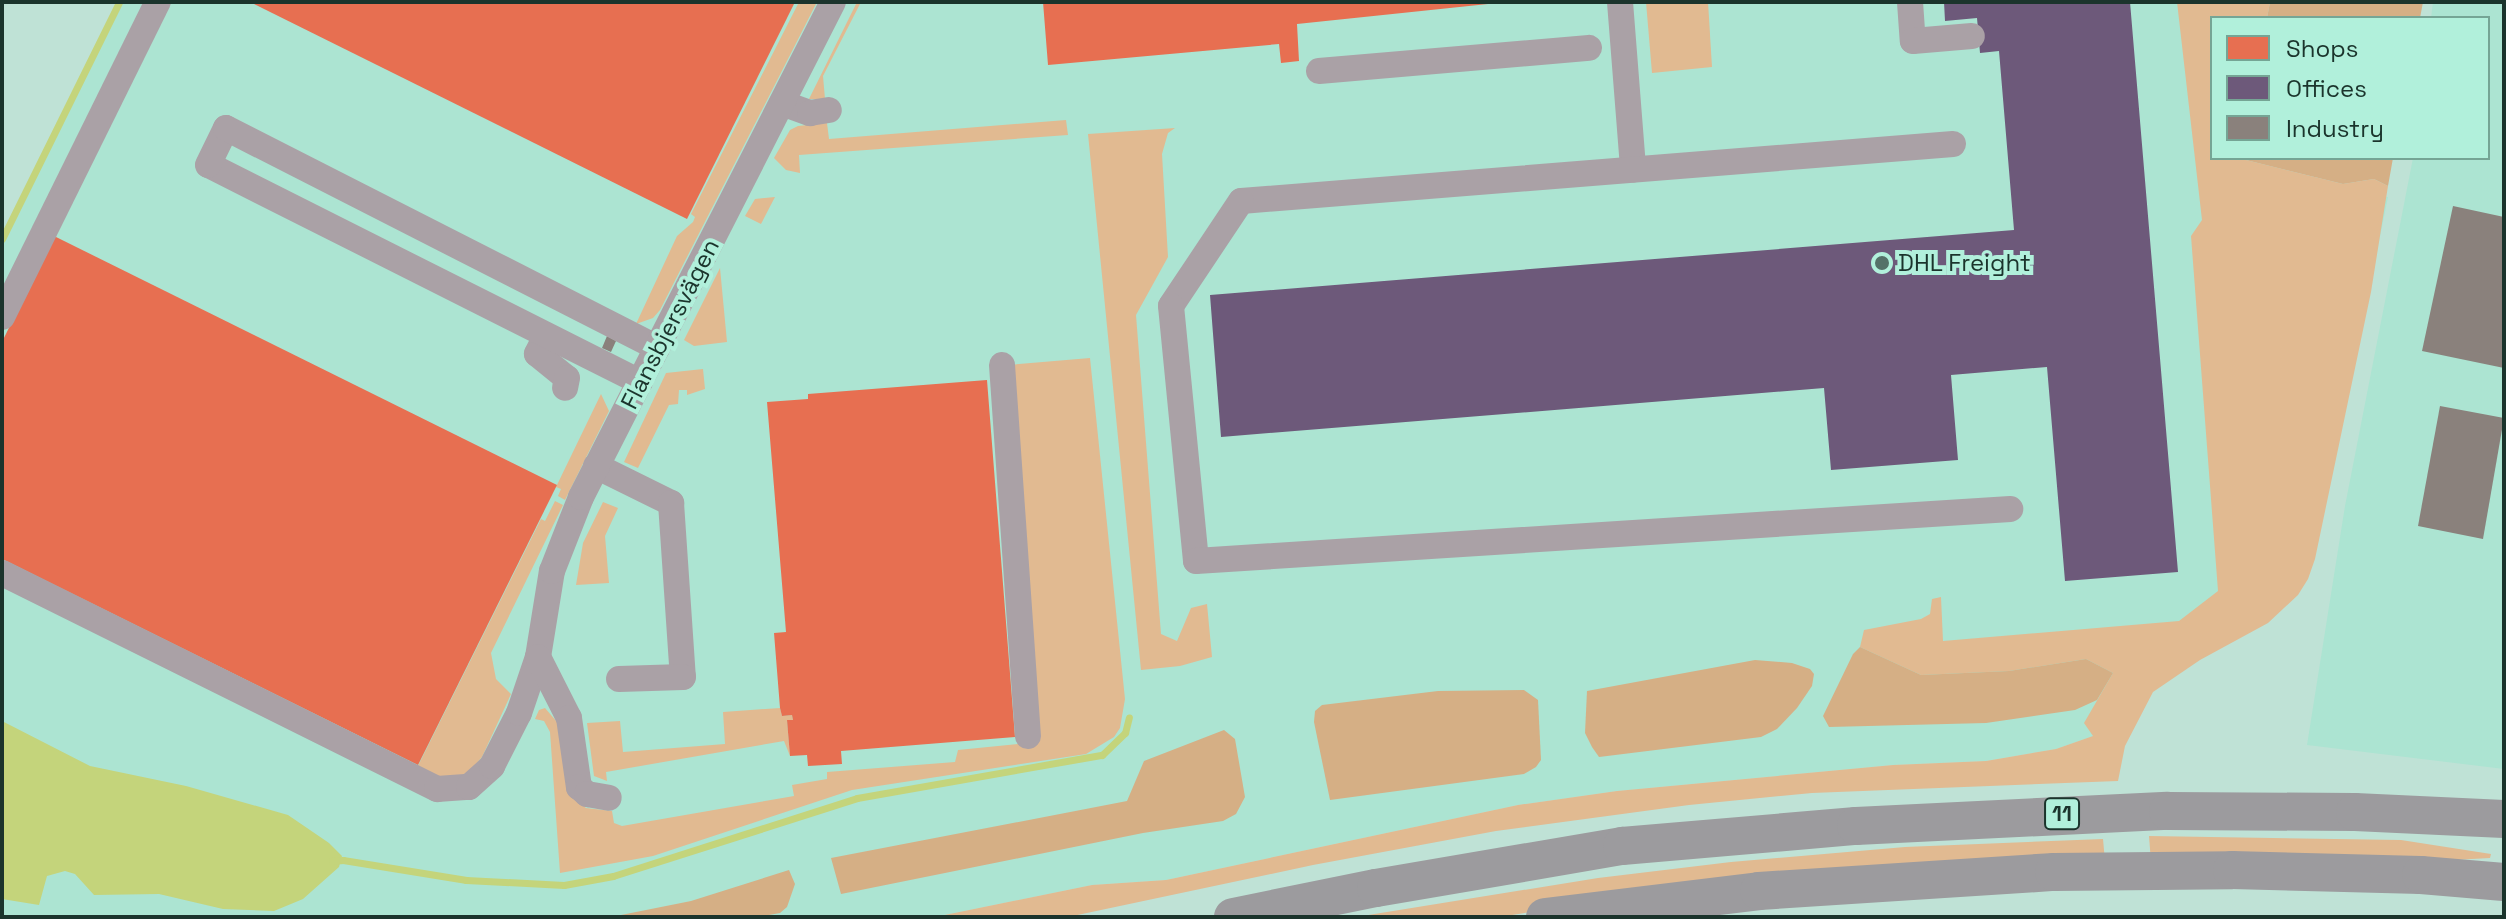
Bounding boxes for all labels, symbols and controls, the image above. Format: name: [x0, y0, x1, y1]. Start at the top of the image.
legend: [2210, 16, 2490, 160]
text: Shops: [2286, 33, 2358, 64]
text: Offices: [2286, 73, 2367, 104]
text: Industry: [2286, 113, 2384, 144]
street label: Flansbjersvägen: [615, 234, 725, 414]
place label: DHL Freight: [1898, 249, 2031, 277]
marker: DHL Freight: [1873, 254, 1891, 272]
road number: 11: [2044, 796, 2080, 832]

